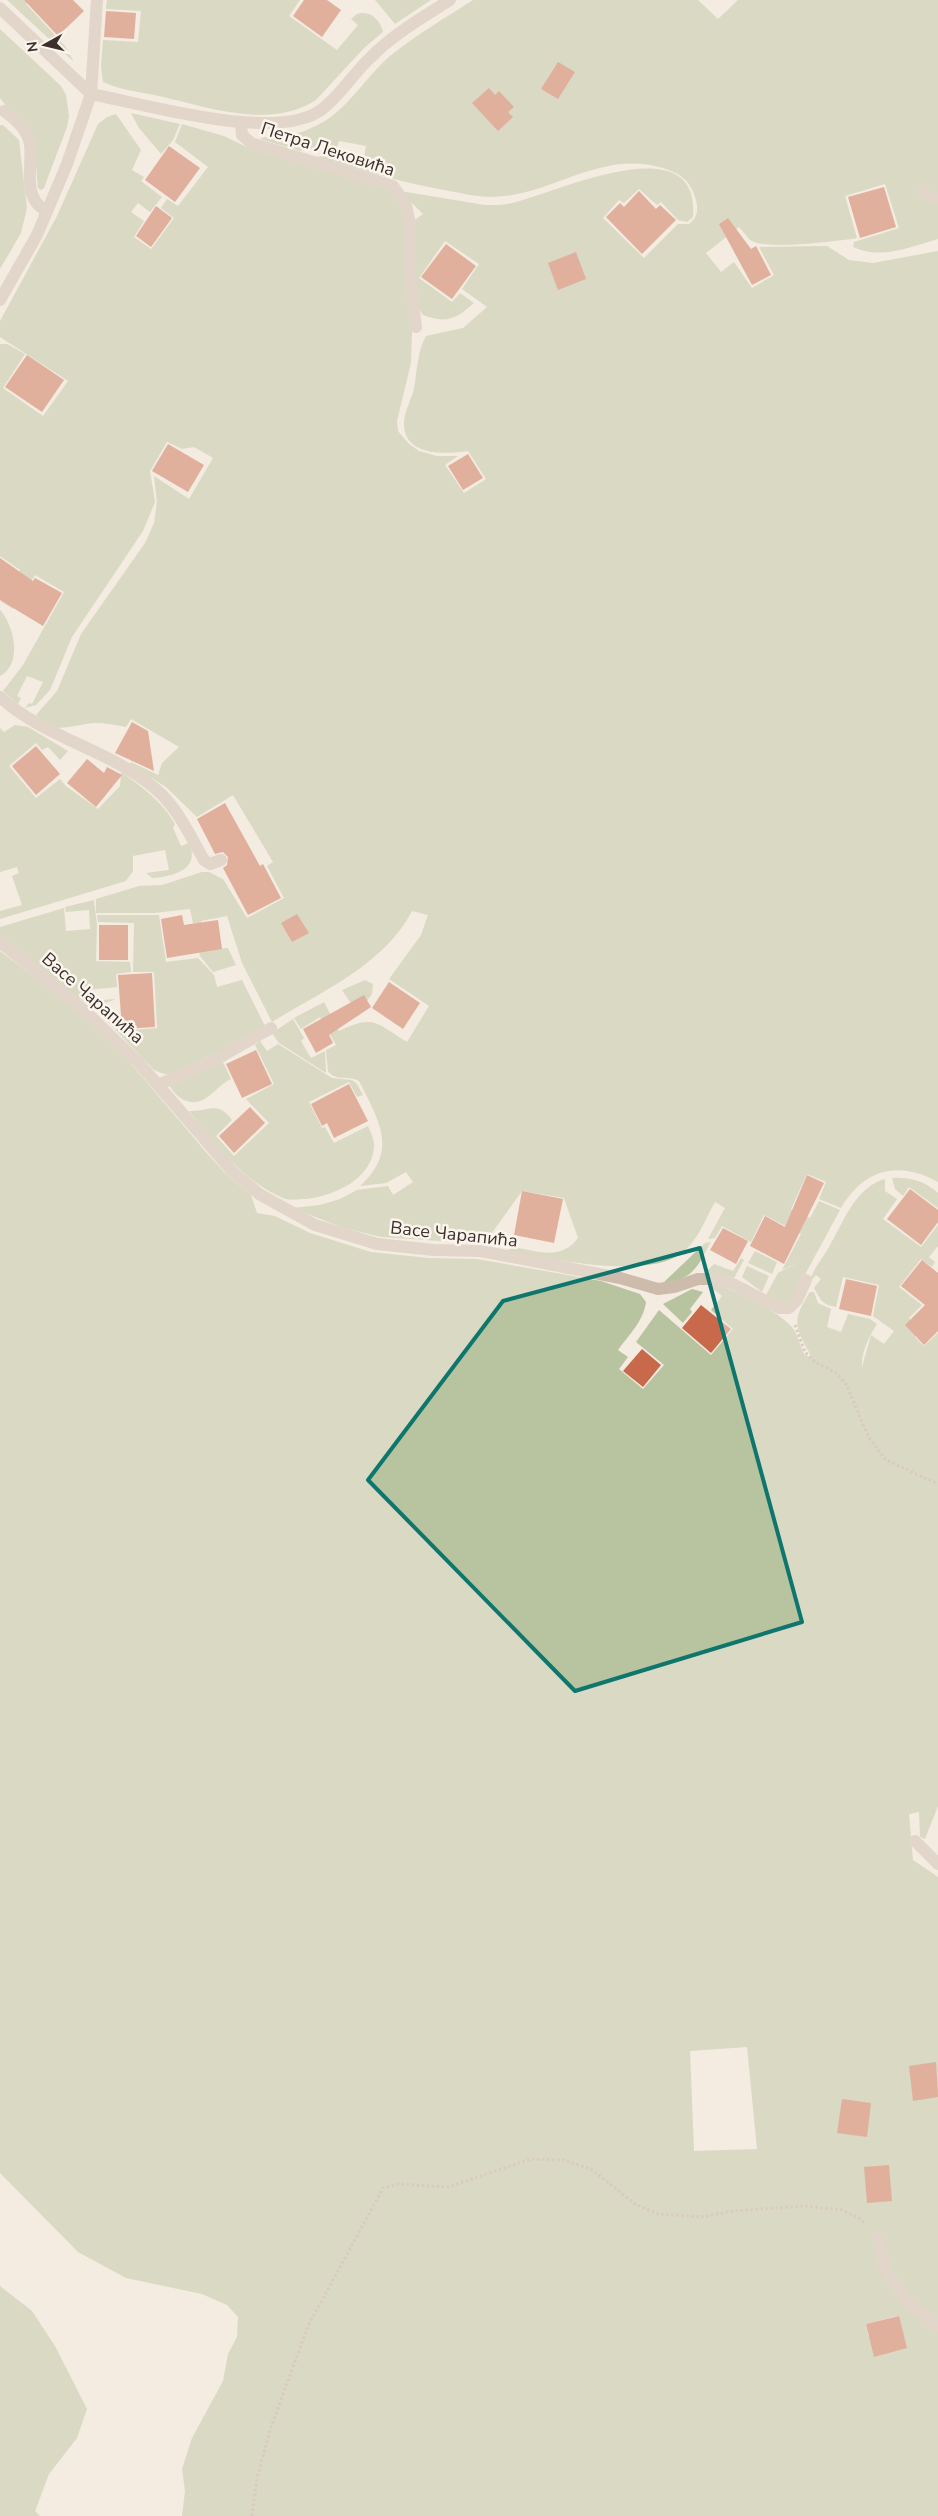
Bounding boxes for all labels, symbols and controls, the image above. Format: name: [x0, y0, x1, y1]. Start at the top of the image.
north arrow: [20, 20, 70, 70]
text: N: [22, 40, 43, 53]
street label: Петра Лековића: [258, 116, 398, 182]
street label: Васе Чарапића: [37, 947, 149, 1049]
street label: Васе Чарапића: [389, 1215, 519, 1253]

